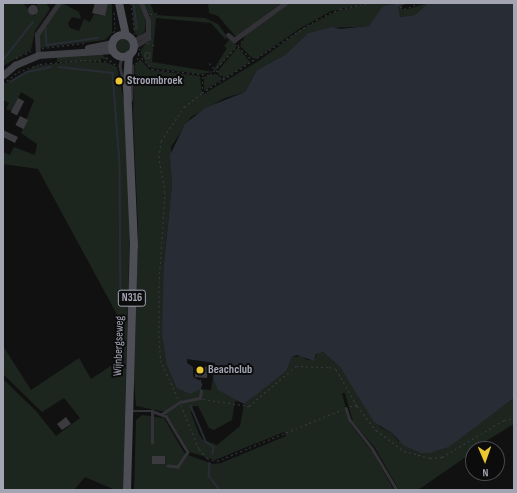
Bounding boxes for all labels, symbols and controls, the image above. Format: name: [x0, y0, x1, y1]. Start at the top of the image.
place label: Stroombroek: [127, 74, 183, 88]
marker: Stroombroek: [114, 76, 124, 86]
road number: N316: [117, 289, 147, 307]
street label: Wijnbergseweg: [111, 316, 127, 376]
place label: Beachclub: [208, 363, 252, 377]
marker: Beachclub: [195, 365, 205, 375]
north arrow: [465, 441, 505, 481]
text: N: [482, 466, 489, 479]

